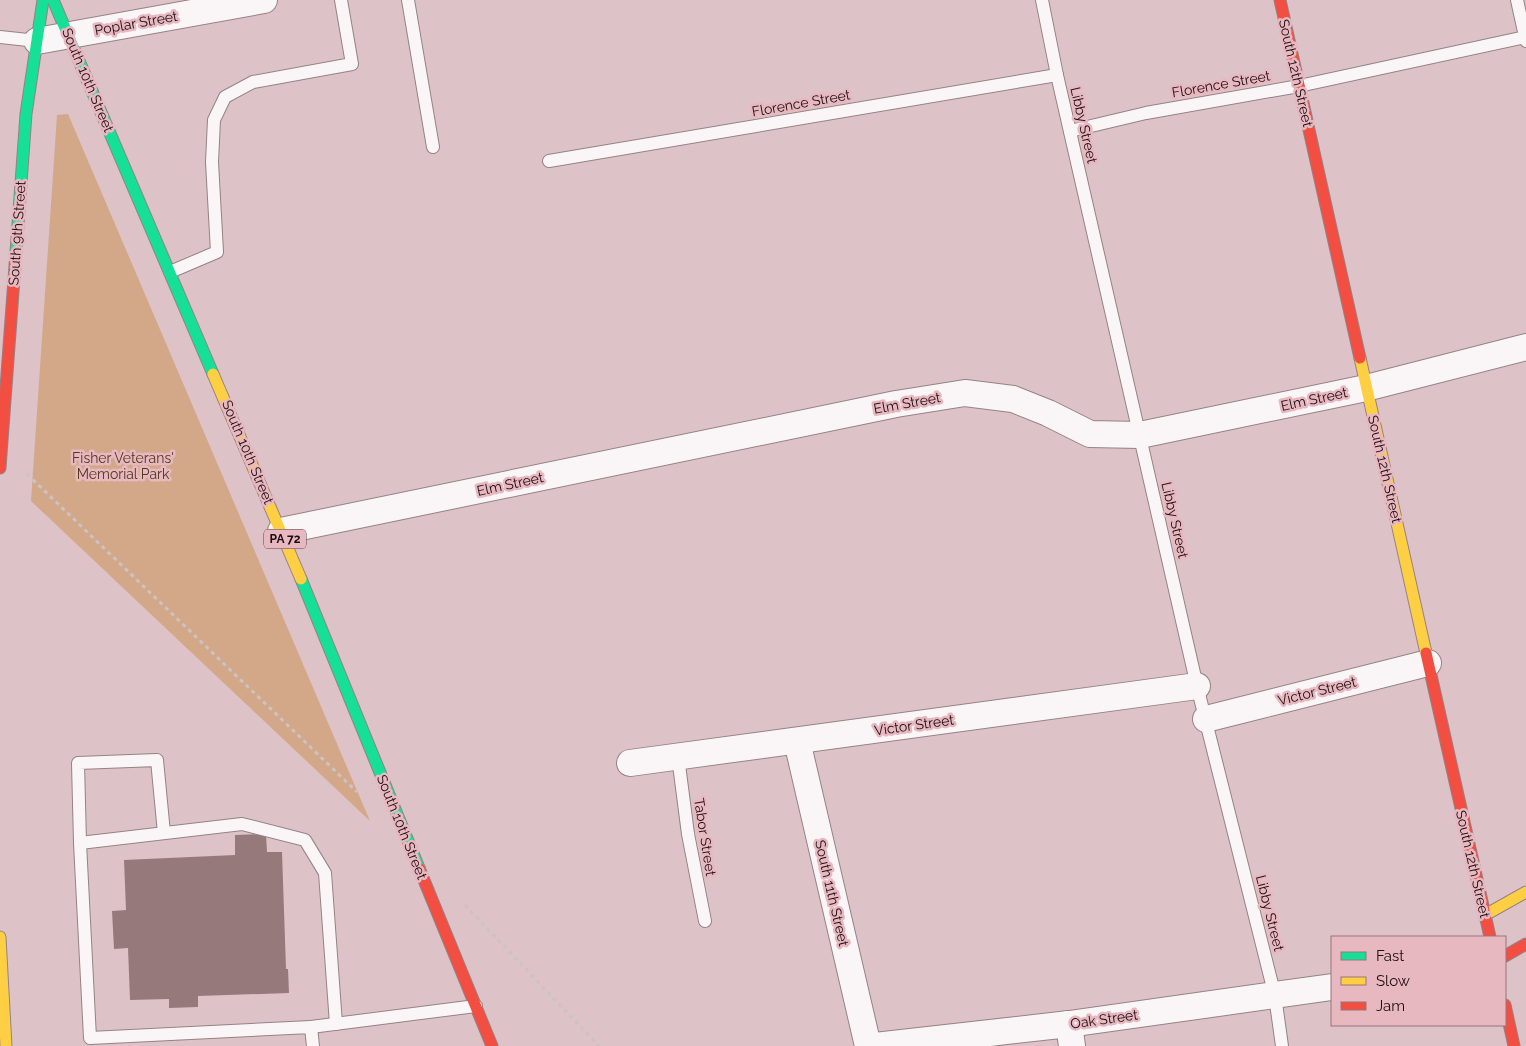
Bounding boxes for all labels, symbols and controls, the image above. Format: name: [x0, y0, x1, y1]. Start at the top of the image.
street label: Poplar Street: [93, 8, 179, 38]
street label: South 12th Street: [1276, 18, 1316, 129]
street label: South 10th Street: [59, 26, 117, 135]
street label: Florence Street: [1171, 67, 1272, 101]
street label: Libby Street: [1067, 85, 1101, 165]
street label: Florence Street: [751, 86, 852, 120]
street label: South 9th Street: [5, 180, 29, 286]
street label: Elm Street: [1279, 384, 1349, 414]
street label: Elm Street: [872, 389, 942, 417]
street label: South 10th Street: [219, 398, 277, 507]
street label: South 12th Street: [1365, 414, 1405, 525]
park label: Fisher Veterans' Memorial Park: [72, 450, 174, 482]
street label: Elm Street: [475, 469, 545, 499]
street label: Libby Street: [1158, 480, 1192, 560]
road number: PA 72: [264, 530, 306, 548]
street label: Victor Street: [1276, 673, 1358, 708]
street label: Victor Street: [873, 711, 955, 738]
street label: South 10th Street: [374, 772, 430, 882]
street label: Tabor Street: [691, 797, 719, 877]
street label: South 12th Street: [1453, 809, 1493, 920]
street label: South 11th Street: [812, 838, 852, 948]
street label: Libby Street: [1253, 873, 1287, 953]
legend: [1331, 936, 1506, 1026]
text: Fast: [1376, 947, 1404, 965]
text: Slow: [1376, 972, 1410, 990]
text: Jam: [1376, 997, 1405, 1015]
street label: Oak Street: [1069, 1006, 1139, 1032]

